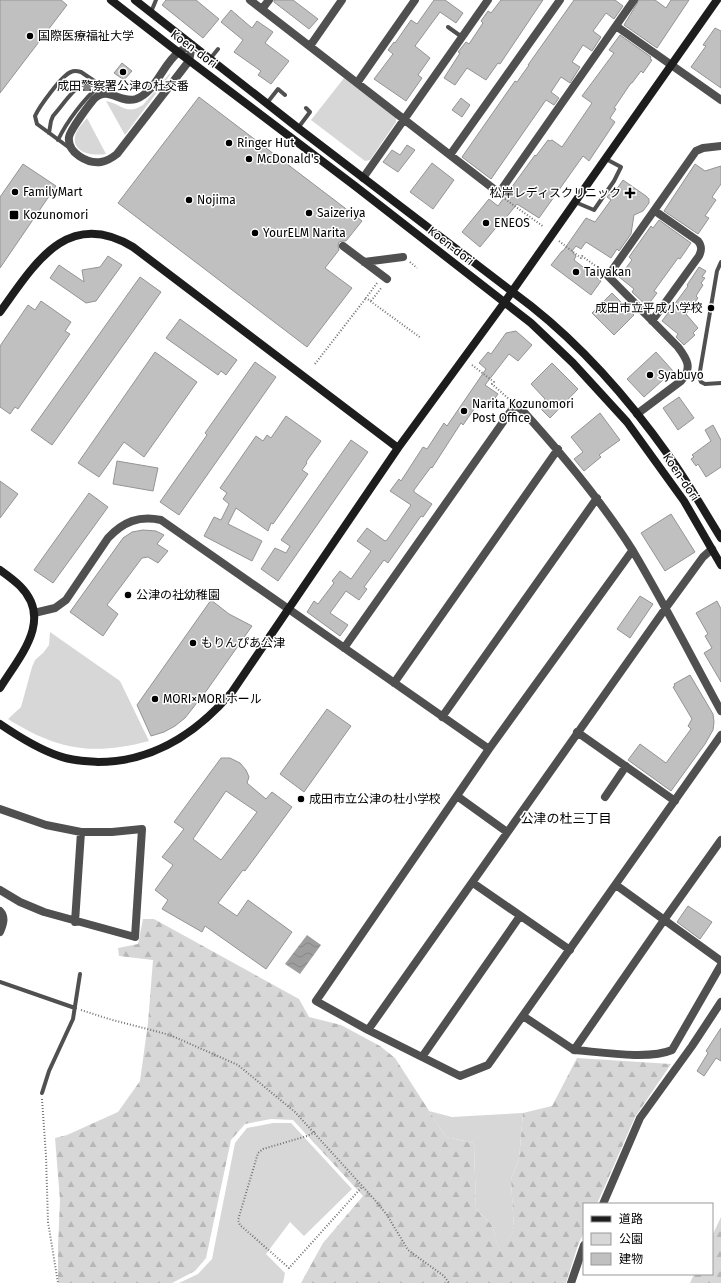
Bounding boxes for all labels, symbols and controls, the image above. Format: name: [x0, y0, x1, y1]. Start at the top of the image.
street label: Koen-dori: [168, 27, 220, 71]
place label: 国際医療福祉大学: [38, 29, 134, 43]
marker: 国際医療福祉大学: [25, 31, 35, 41]
marker: 成田警察署公津の杜交番: [118, 67, 128, 77]
place label: 成田警察署公津の杜交番: [57, 79, 189, 93]
place label: Ringer Hut: [237, 136, 295, 150]
marker: Ringer Hut: [224, 138, 234, 148]
place label: McDonald's: [257, 152, 319, 166]
marker: McDonald's: [244, 154, 254, 164]
place label: FamilyMart: [23, 185, 83, 199]
place label: 松岸レディスクリニック: [490, 186, 621, 200]
marker: FamilyMart: [10, 187, 20, 197]
marker: 松岸レディスクリニック: [624, 187, 636, 199]
place label: Nojima: [197, 193, 236, 207]
marker: Nojima: [184, 195, 194, 205]
place label: Saizeriya: [317, 206, 365, 220]
place label: Kozunomori: [23, 208, 88, 222]
marker: Saizeriya: [304, 208, 314, 218]
marker: Kozunomori: [8, 209, 20, 221]
place label: ENEOS: [494, 216, 530, 230]
marker: ENEOS: [481, 218, 491, 228]
street label: Koen-dori: [425, 224, 477, 268]
place label: YourELM Narita: [263, 226, 346, 240]
marker: YourELM Narita: [250, 228, 260, 238]
place label: Taiyakan: [584, 265, 631, 279]
marker: Taiyakan: [571, 267, 581, 277]
place label: 成田市立平成小学校: [595, 301, 703, 315]
marker: 成田市立平成小学校: [706, 303, 716, 313]
place label: Syabuyo: [658, 368, 704, 382]
marker: Syabuyo: [645, 370, 655, 380]
place label: Narita Kozunomori Post Office: [472, 397, 574, 425]
marker: Narita Kozunomori Post Office: [459, 406, 469, 416]
street label: Koen-dori: [660, 450, 702, 504]
place label: 公津の社幼稚園: [136, 588, 220, 602]
marker: 公津の社幼稚園: [123, 590, 133, 600]
place label: もりんぴあ公津: [201, 636, 285, 650]
marker: もりんぴあ公津: [188, 638, 198, 648]
place label: MORI×MORIホール: [163, 692, 262, 706]
marker: MORI×MORIホール: [150, 694, 160, 704]
place label: 成田市立公津の杜小学校: [309, 792, 441, 806]
marker: 成田市立公津の杜小学校: [296, 794, 306, 804]
district label: 公津の杜三丁目: [520, 811, 612, 826]
legend: [583, 1203, 713, 1275]
text: 道路: [619, 1212, 643, 1226]
text: 公園: [619, 1232, 643, 1246]
text: 建物: [619, 1252, 643, 1266]

